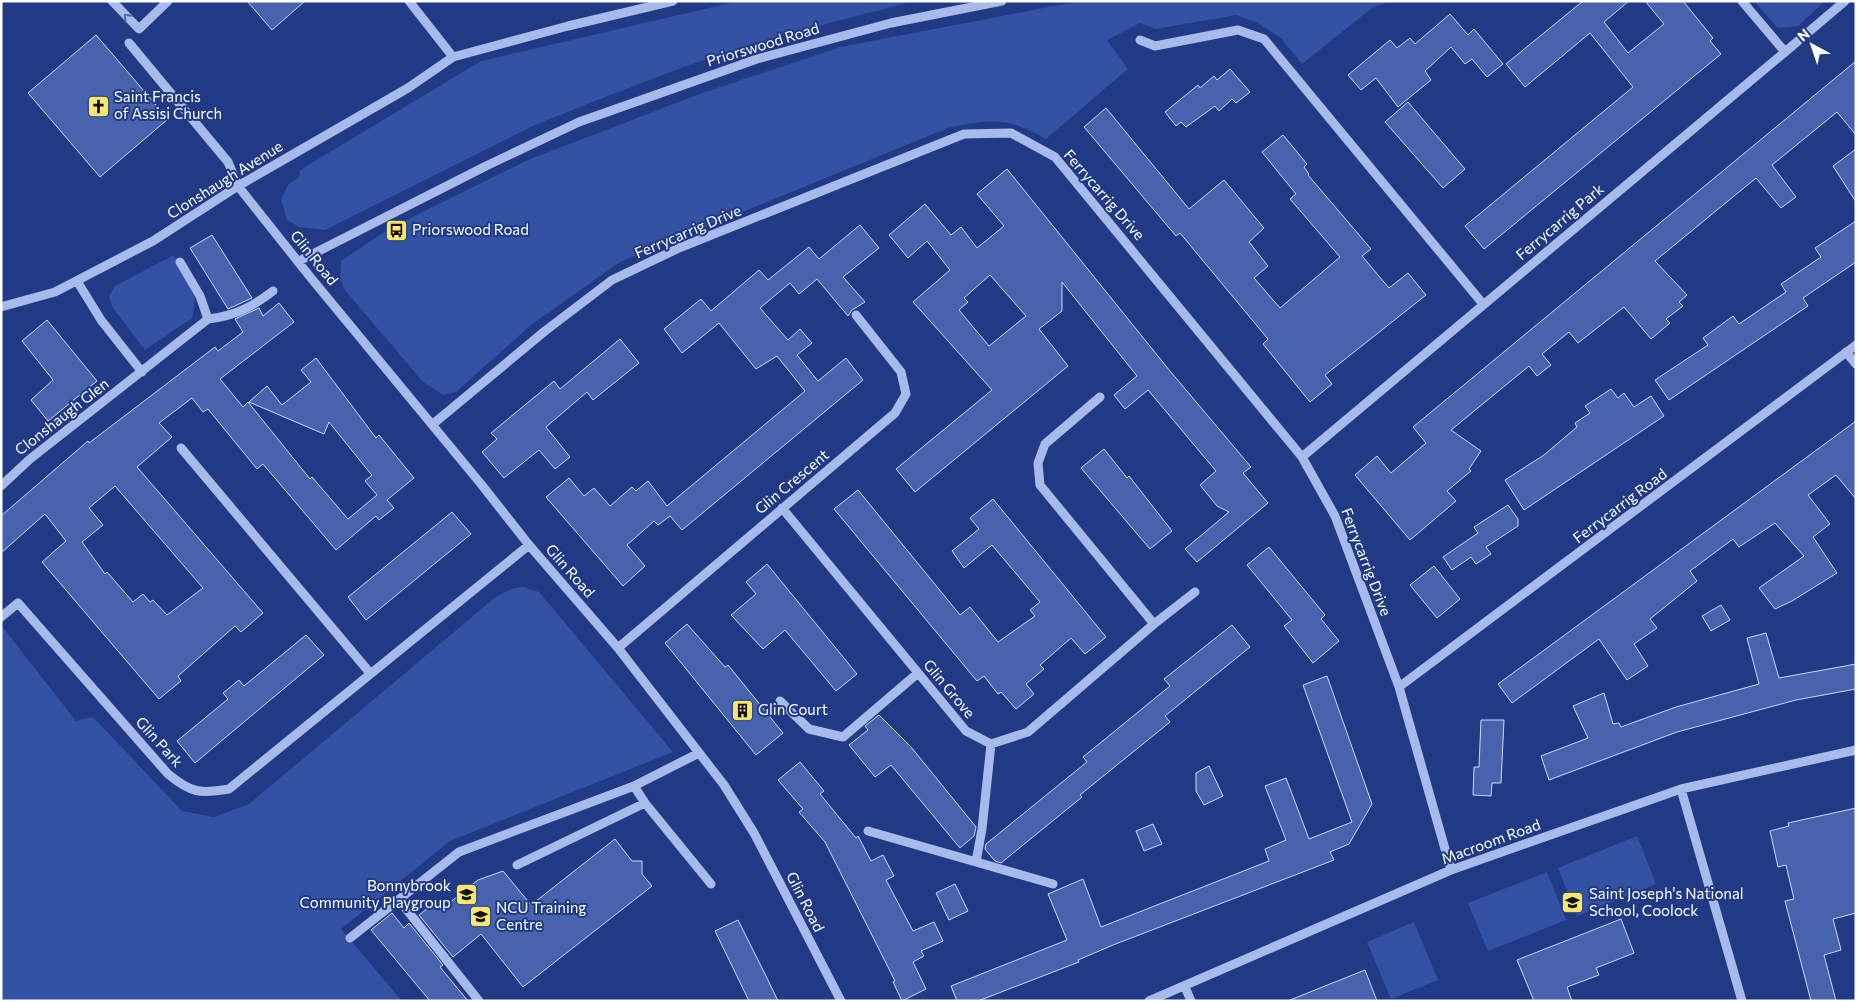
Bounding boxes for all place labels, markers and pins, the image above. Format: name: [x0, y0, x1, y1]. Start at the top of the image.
place label: Saint Francis of Assisi Church: [114, 87, 222, 122]
church icon: Saint Francis of Assisi Church: [86, 94, 110, 118]
bus stop icon: Priorswood Road: [384, 218, 408, 242]
place label: Priorswood Road: [412, 220, 529, 238]
building icon: Glin Court: [730, 698, 754, 722]
place label: Glin Court: [758, 700, 828, 718]
place label: Bonnybrook Community Playgroup: [299, 876, 451, 911]
school or university icon: Bonnybrook Community Playgroup: [455, 883, 479, 907]
place label: Saint Joseph's National School, Coolock: [1589, 884, 1744, 919]
school or university icon: Saint Joseph's National School, Coolock: [1561, 891, 1585, 915]
place label: NCU Training Centre: [496, 898, 587, 933]
school or university icon: NCU Training Centre: [468, 905, 492, 929]

